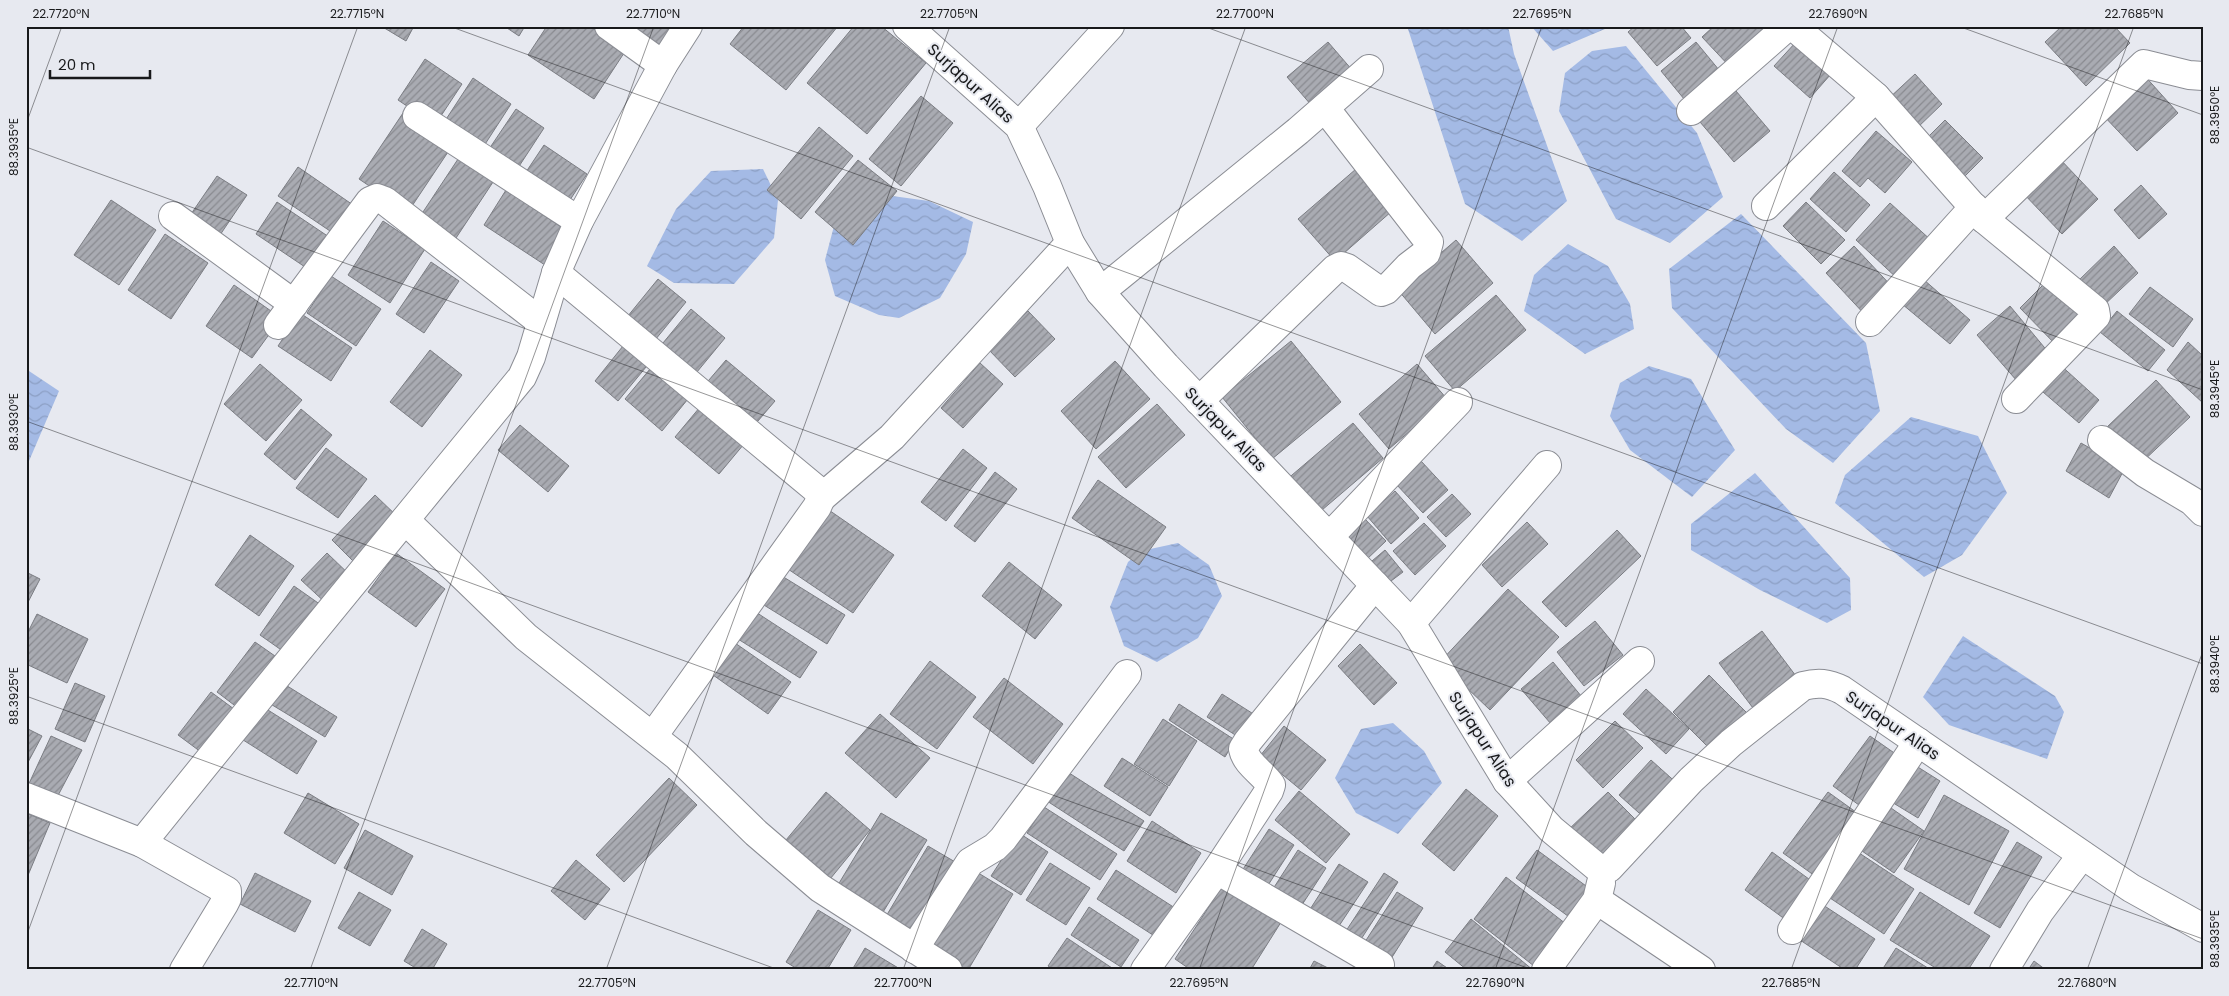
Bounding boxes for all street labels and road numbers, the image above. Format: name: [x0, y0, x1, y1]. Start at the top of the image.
street label: Surjapur Alias: [922, 38, 1019, 129]
street label: Surjapur Alias: [1179, 382, 1272, 477]
street label: Surjapur Alias: [1841, 685, 1945, 766]
street label: Surjapur Alias: [1443, 687, 1522, 791]

